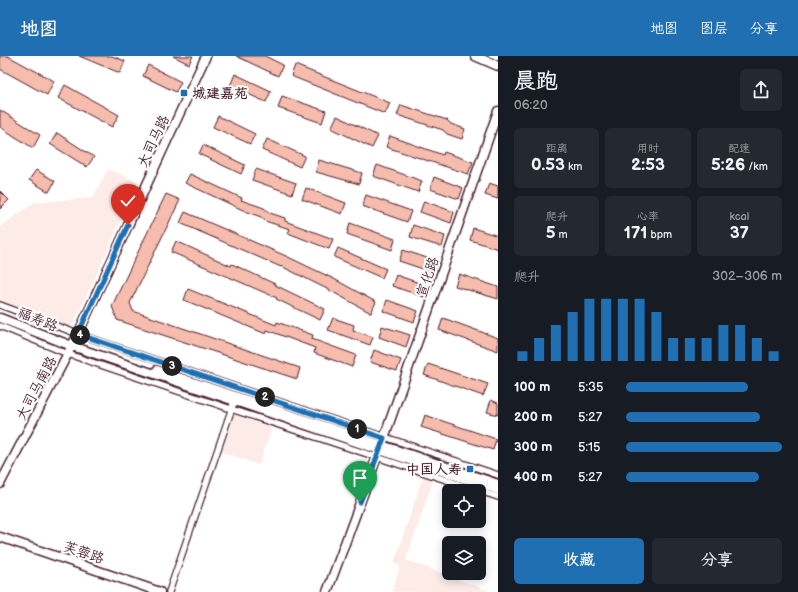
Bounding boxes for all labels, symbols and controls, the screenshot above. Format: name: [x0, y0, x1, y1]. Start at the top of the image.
text: 地图: [20, 18, 58, 41]
text: 地图: [650, 20, 678, 37]
text: 图层: [700, 20, 728, 37]
text: 分享: [750, 20, 778, 37]
text: 晨跑: [514, 68, 558, 95]
button: share: [740, 69, 782, 111]
place label: 城建嘉苑: [192, 85, 248, 102]
marker: 城建嘉苑: [179, 88, 189, 98]
text: 06:20: [514, 97, 548, 113]
street label: 大司马路: [134, 112, 173, 170]
text: 距离: [546, 142, 568, 155]
text: 用时: [637, 142, 659, 155]
text: 配速: [728, 142, 750, 155]
text: 0.53: [531, 155, 565, 175]
text: 2:53: [631, 155, 665, 175]
text: 5:26: [711, 155, 745, 175]
text: km: [565, 160, 582, 173]
text: /km: [745, 160, 768, 173]
pin: [111, 184, 145, 225]
icon: check: [117, 190, 139, 212]
text: 爬升: [546, 210, 568, 223]
text: 心率: [637, 210, 659, 223]
text: kcal: [729, 210, 749, 223]
text: 5: [546, 223, 556, 243]
text: 171: [624, 223, 648, 243]
text: 37: [730, 223, 749, 243]
text: m: [556, 228, 568, 241]
text: bpm: [648, 228, 672, 241]
street label: 宣化路: [413, 255, 442, 300]
text: 302–306 m: [712, 268, 782, 284]
text: 爬升: [514, 269, 540, 285]
street label: 福寿路: [15, 304, 60, 335]
pin: 4: [70, 325, 90, 345]
text: 4: [77, 328, 83, 341]
street label: 大司马南路: [13, 353, 60, 423]
pin: 3: [162, 356, 182, 376]
text: 3: [169, 359, 175, 372]
text: 100 m: [514, 379, 550, 395]
text: 5:35: [578, 379, 604, 395]
pin: 2: [255, 387, 275, 407]
text: 2: [262, 390, 268, 403]
text: 200 m: [514, 409, 552, 425]
text: 5:27: [578, 409, 602, 425]
pin: 1: [347, 419, 367, 439]
text: 1: [355, 422, 359, 435]
text: 300 m: [514, 439, 552, 455]
text: 5:15: [578, 439, 601, 455]
pin: [343, 461, 377, 502]
place label: 中国人寿: [406, 461, 462, 478]
marker: 中国人寿: [465, 464, 475, 474]
icon: arrive: [349, 467, 371, 489]
text: 400 m: [514, 469, 552, 485]
text: 5:27: [578, 469, 602, 485]
map controls: [442, 484, 486, 580]
button: locate: [442, 484, 486, 528]
button: layers: [442, 536, 486, 580]
street label: 芙蓉路: [61, 538, 106, 567]
button: 收藏: [514, 538, 644, 584]
button: 分享: [652, 538, 782, 584]

